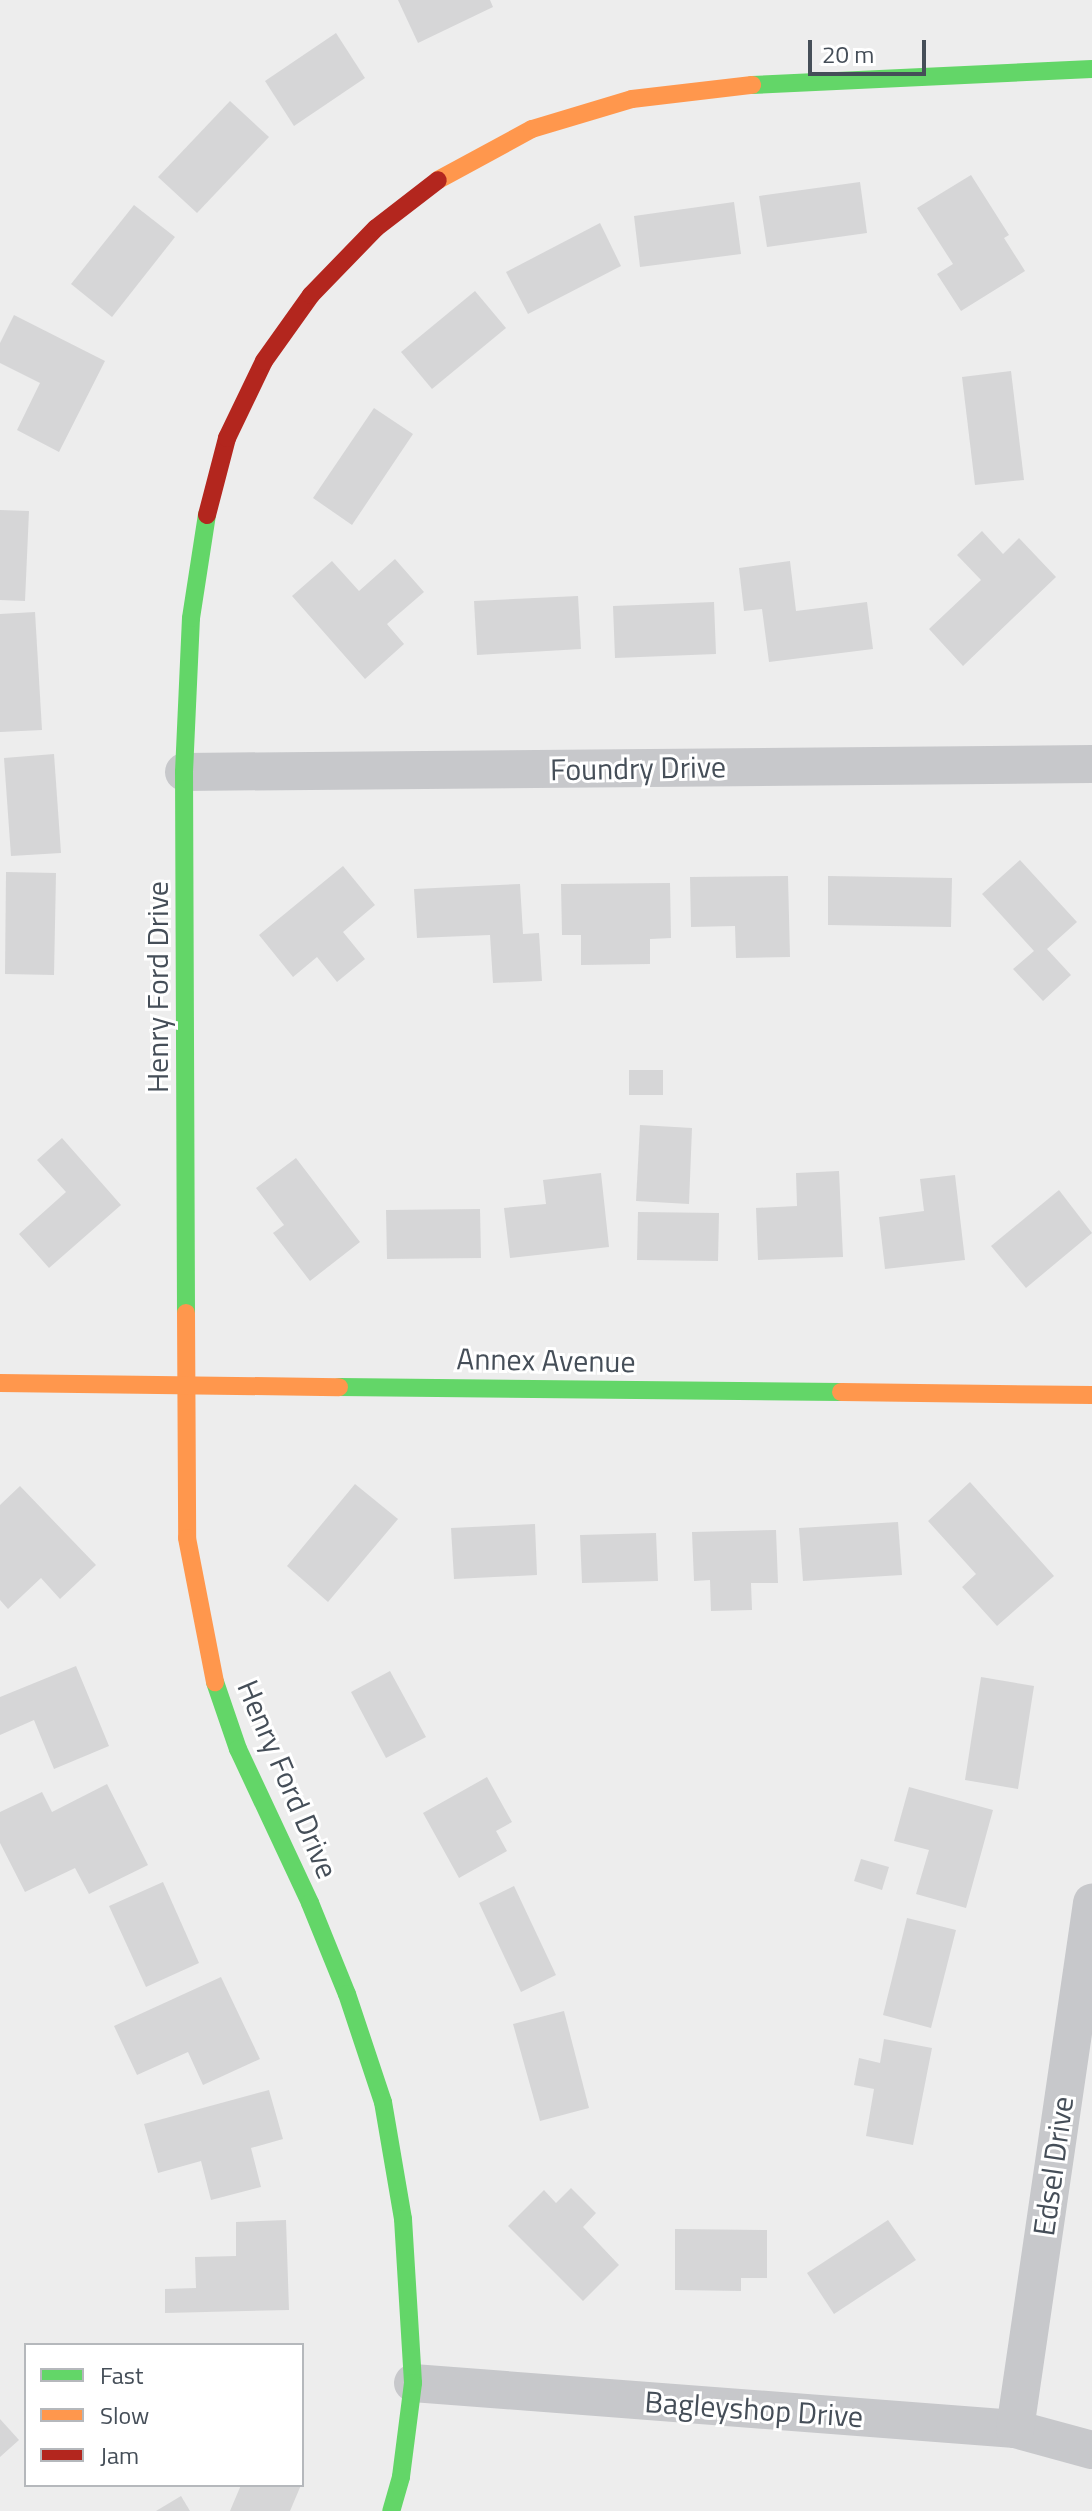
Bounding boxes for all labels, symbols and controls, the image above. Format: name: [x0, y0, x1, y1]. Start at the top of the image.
scale bar: [812, 24, 930, 74]
text: 20 m: [822, 36, 874, 72]
street label: Foundry Drive: [550, 748, 726, 788]
street label: Henry Ford Drive: [139, 881, 175, 1093]
street label: Annex Avenue: [456, 1340, 636, 1380]
street label: Henry Ford Drive: [230, 1674, 346, 1884]
street label: Edsel Drive: [1025, 2094, 1081, 2238]
legend: [24, 2343, 304, 2487]
text: Fast: [100, 2357, 143, 2393]
street label: Bagleyshop Drive: [644, 2383, 864, 2435]
text: Slow: [100, 2397, 149, 2433]
text: Jam: [100, 2437, 139, 2473]

